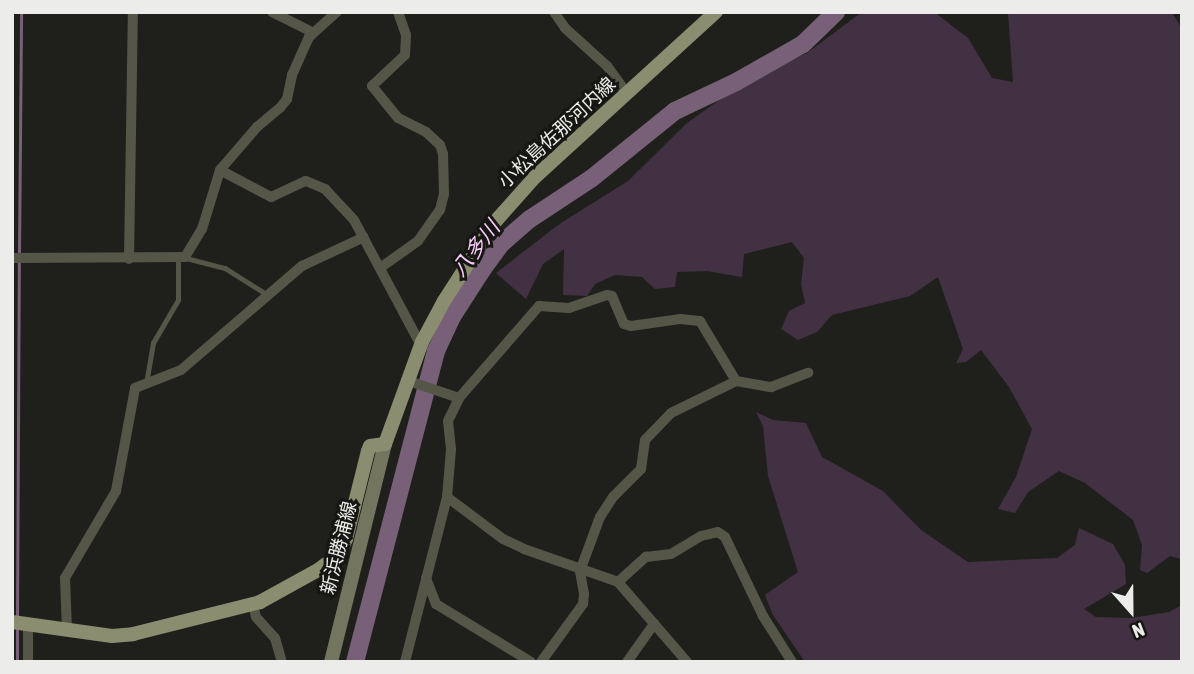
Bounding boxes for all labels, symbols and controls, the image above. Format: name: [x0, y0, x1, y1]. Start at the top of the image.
street label: 小松島佐那河内線: [494, 73, 620, 193]
water label: 八多川: [446, 215, 504, 281]
street label: 新浜勝浦線: [316, 499, 362, 597]
north arrow: [1096, 576, 1166, 646]
text: N: [1129, 618, 1148, 643]

